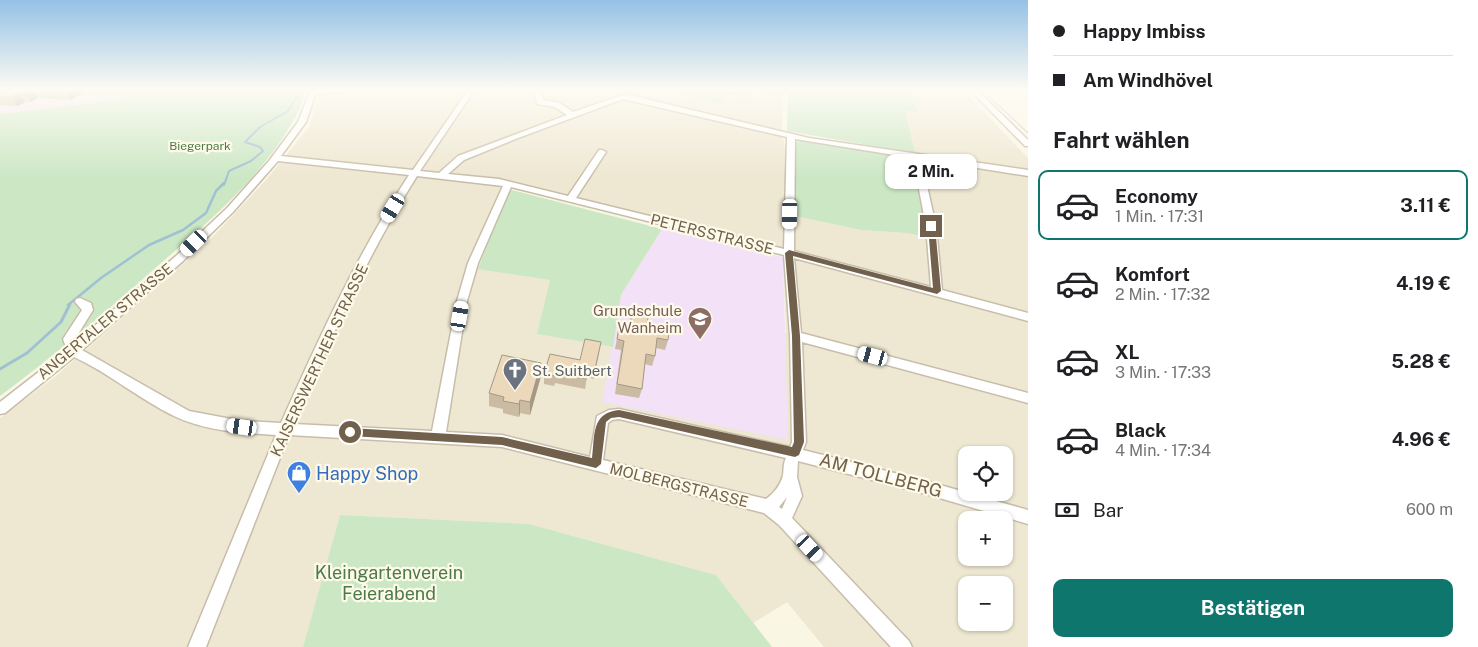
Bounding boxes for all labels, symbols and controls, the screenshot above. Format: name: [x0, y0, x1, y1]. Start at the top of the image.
text: Happy Imbiss: [1083, 20, 1205, 42]
text: Am Windhövel: [1083, 69, 1213, 91]
text: Fahrt wählen: [1053, 127, 1190, 153]
park label: Biegerpark: [169, 139, 231, 153]
callout: 2 Min.: [885, 154, 977, 188]
text: 2 Min.: [908, 162, 954, 181]
icon: car: [1055, 183, 1100, 228]
text: Economy: [1115, 185, 1198, 207]
car: [378, 191, 407, 225]
text: 3.11 €: [1400, 194, 1451, 216]
car: [782, 199, 797, 229]
text: 1 Min. · 17:31: [1115, 207, 1204, 226]
street label: PETERSSTRASSE: [649, 210, 775, 258]
route end: [920, 215, 942, 237]
car: [177, 227, 210, 259]
street label: ANGERTALER STRASSE: [34, 259, 176, 383]
street label: KAISERSWERTHER STRASSE: [267, 261, 371, 459]
icon: car: [1055, 261, 1100, 306]
text: Komfort: [1115, 263, 1190, 285]
text: 4.19 €: [1396, 272, 1451, 294]
text: 2 Min. · 17:32: [1115, 285, 1210, 304]
car: [450, 300, 469, 332]
place label: Grundschule Wanheim: [593, 302, 682, 336]
school or university icon: Grundschule Wanheim: [687, 306, 713, 340]
icon: car: [1055, 339, 1100, 384]
text: XL: [1115, 341, 1140, 363]
car: [856, 345, 889, 367]
text: 5.28 €: [1391, 350, 1451, 372]
church icon: St. Suitbert: [502, 357, 528, 391]
place label: St. Suitbert: [532, 362, 612, 379]
text: 3 Min. · 17:33: [1115, 363, 1211, 382]
car: [226, 417, 257, 437]
icon: car: [1055, 417, 1100, 462]
text: Black: [1115, 419, 1166, 441]
route start: [339, 421, 361, 443]
text: 4.96 €: [1392, 428, 1451, 450]
text: 4 Min. · 17:34: [1115, 441, 1211, 460]
map controls: [958, 446, 1013, 631]
button: locate: [958, 446, 1013, 501]
street label: AM TOLLBERG: [817, 449, 945, 501]
shop icon: Happy Shop: [286, 460, 312, 494]
street label: MOLBERGSTRASSE: [608, 460, 750, 510]
place label: Happy Shop: [316, 463, 418, 484]
icon: cash: [1053, 496, 1081, 524]
text: Bar: [1093, 499, 1124, 521]
text: 600 m: [1406, 500, 1453, 519]
button: +: [958, 511, 1013, 566]
car: [794, 532, 825, 564]
park label: Kleingartenverein Feierabend: [315, 562, 463, 604]
button: −: [958, 576, 1013, 631]
button: Bestätigen: [1053, 579, 1453, 637]

